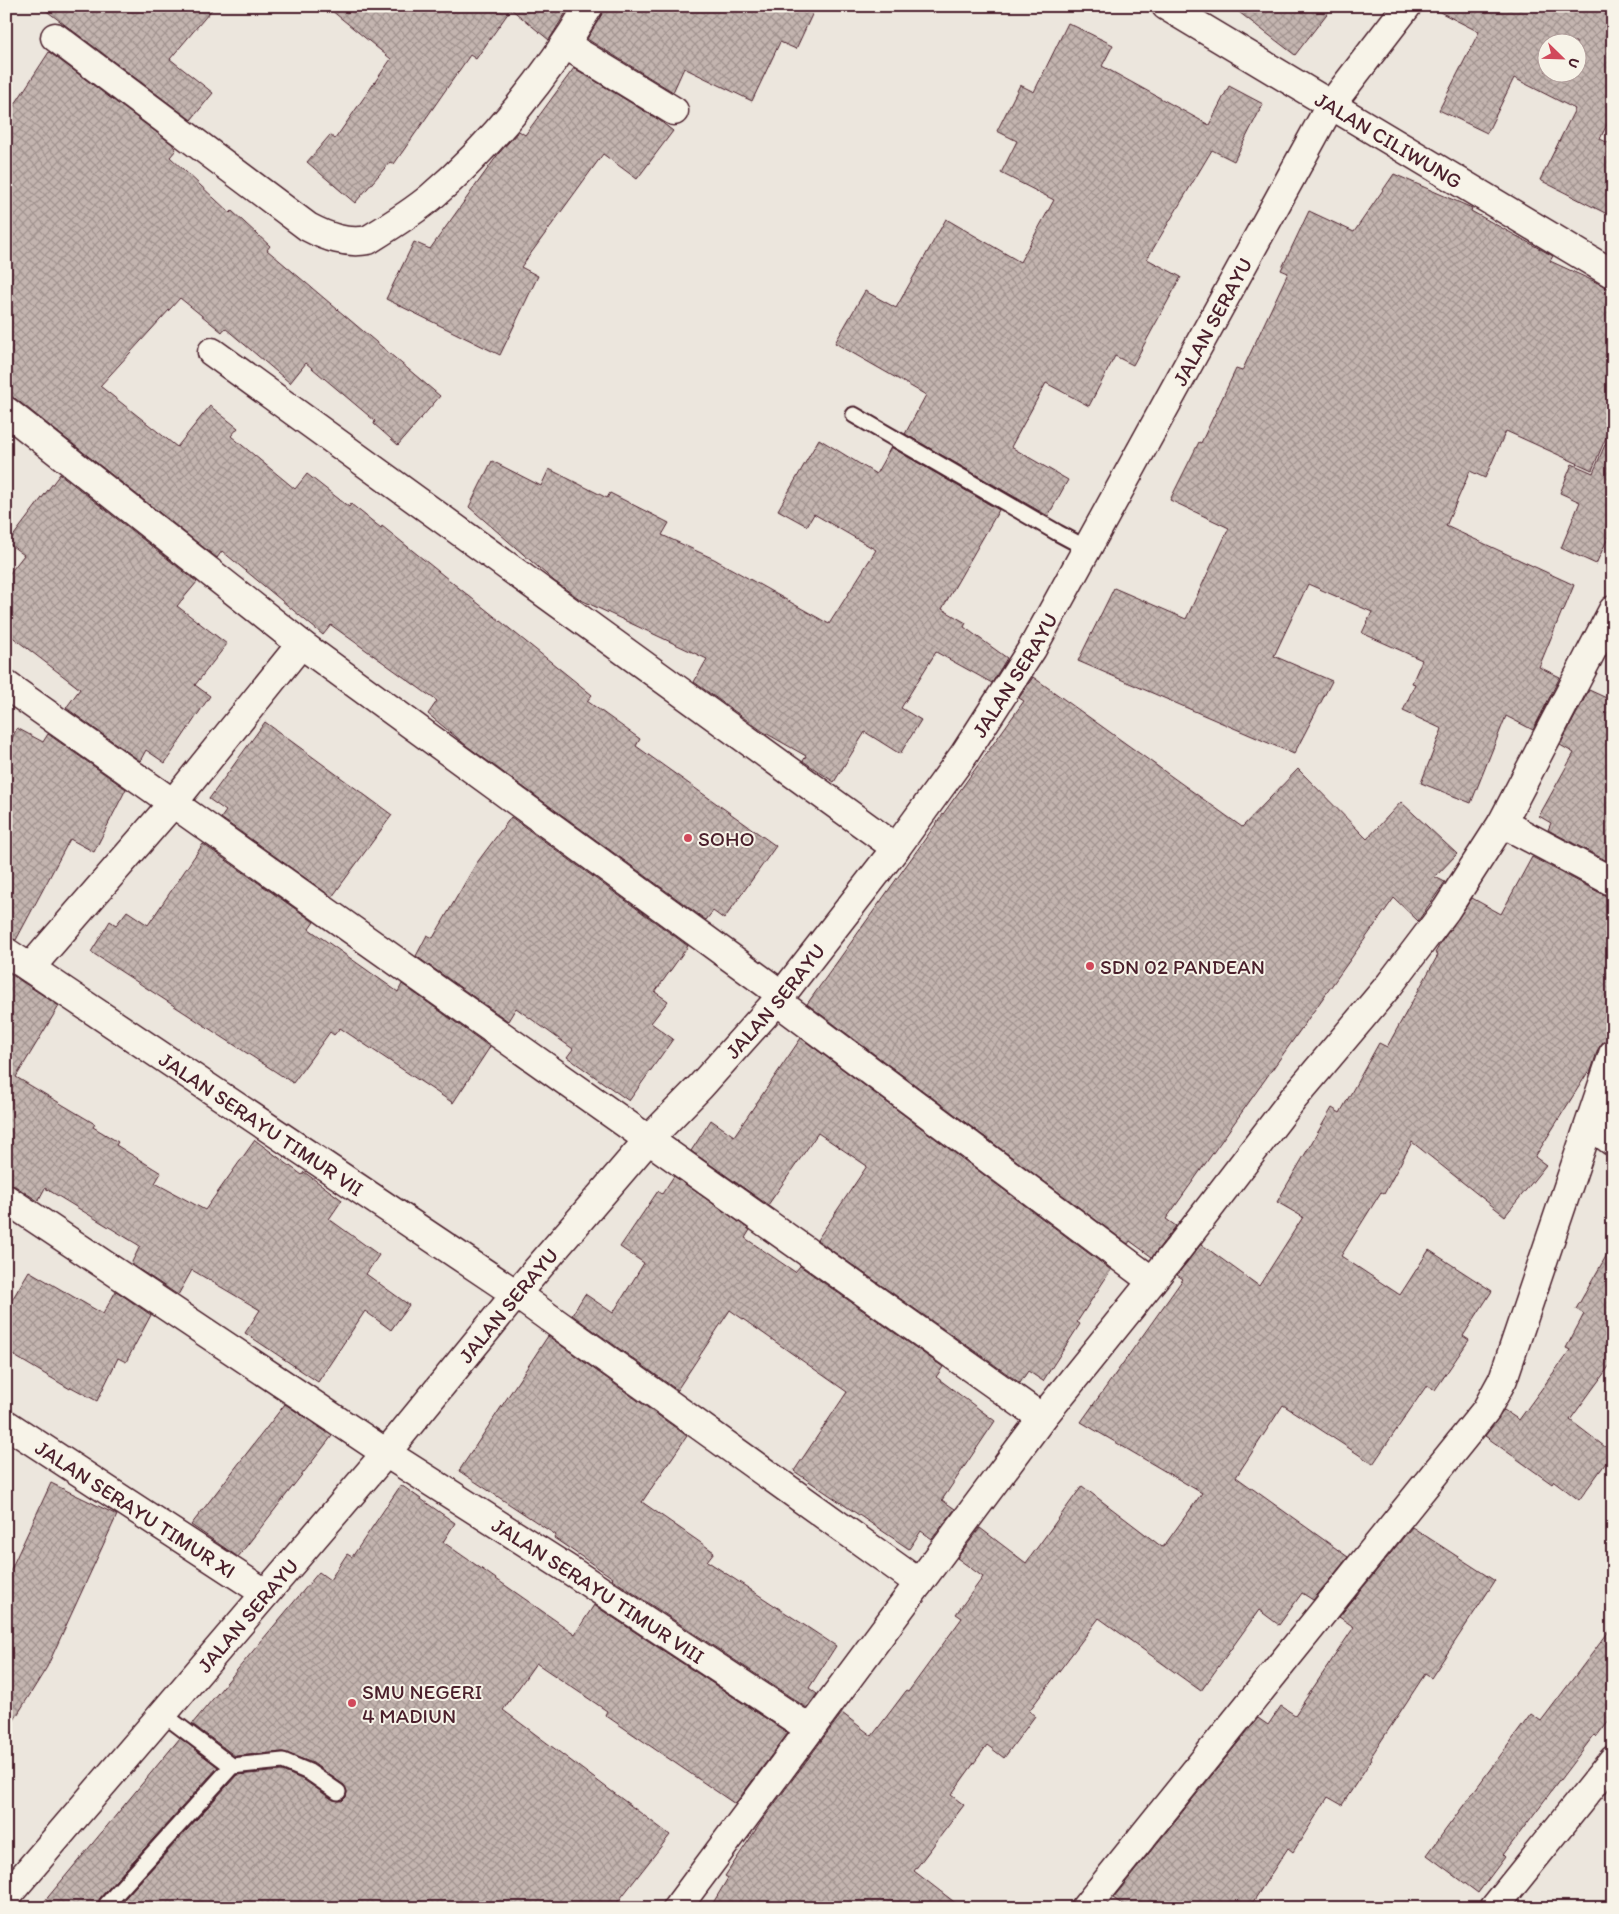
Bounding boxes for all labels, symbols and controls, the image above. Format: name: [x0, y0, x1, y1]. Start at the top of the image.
north arrow: [1536, 32, 1586, 82]
text: U: [1564, 55, 1583, 70]
street label: JALAN CILIWUNG: [1311, 86, 1467, 193]
street label: JALAN SERAYU: [1167, 253, 1257, 390]
street label: JALAN SERAYU: [966, 608, 1062, 742]
place label: SOHO: [698, 826, 755, 851]
marker: SOHO: [682, 832, 694, 844]
street label: JALAN SERAYU: [719, 938, 830, 1063]
place label: SDN 02 PANDEAN: [1100, 954, 1265, 979]
marker: SDN 02 PANDEAN: [1084, 960, 1096, 972]
street label: JALAN SERAYU TIMUR VII: [155, 1046, 369, 1201]
street label: JALAN SERAYU: [453, 1242, 563, 1368]
street label: JALAN SERAYU TIMUR XI: [31, 1434, 241, 1583]
street label: JALAN SERAYU TIMUR VIII: [488, 1512, 710, 1668]
street label: JALAN SERAYU: [192, 1553, 303, 1677]
place label: SMU NEGERI 4 MADIUN: [362, 1679, 482, 1728]
marker: SMU NEGERI 4 MADIUN: [346, 1697, 358, 1709]

